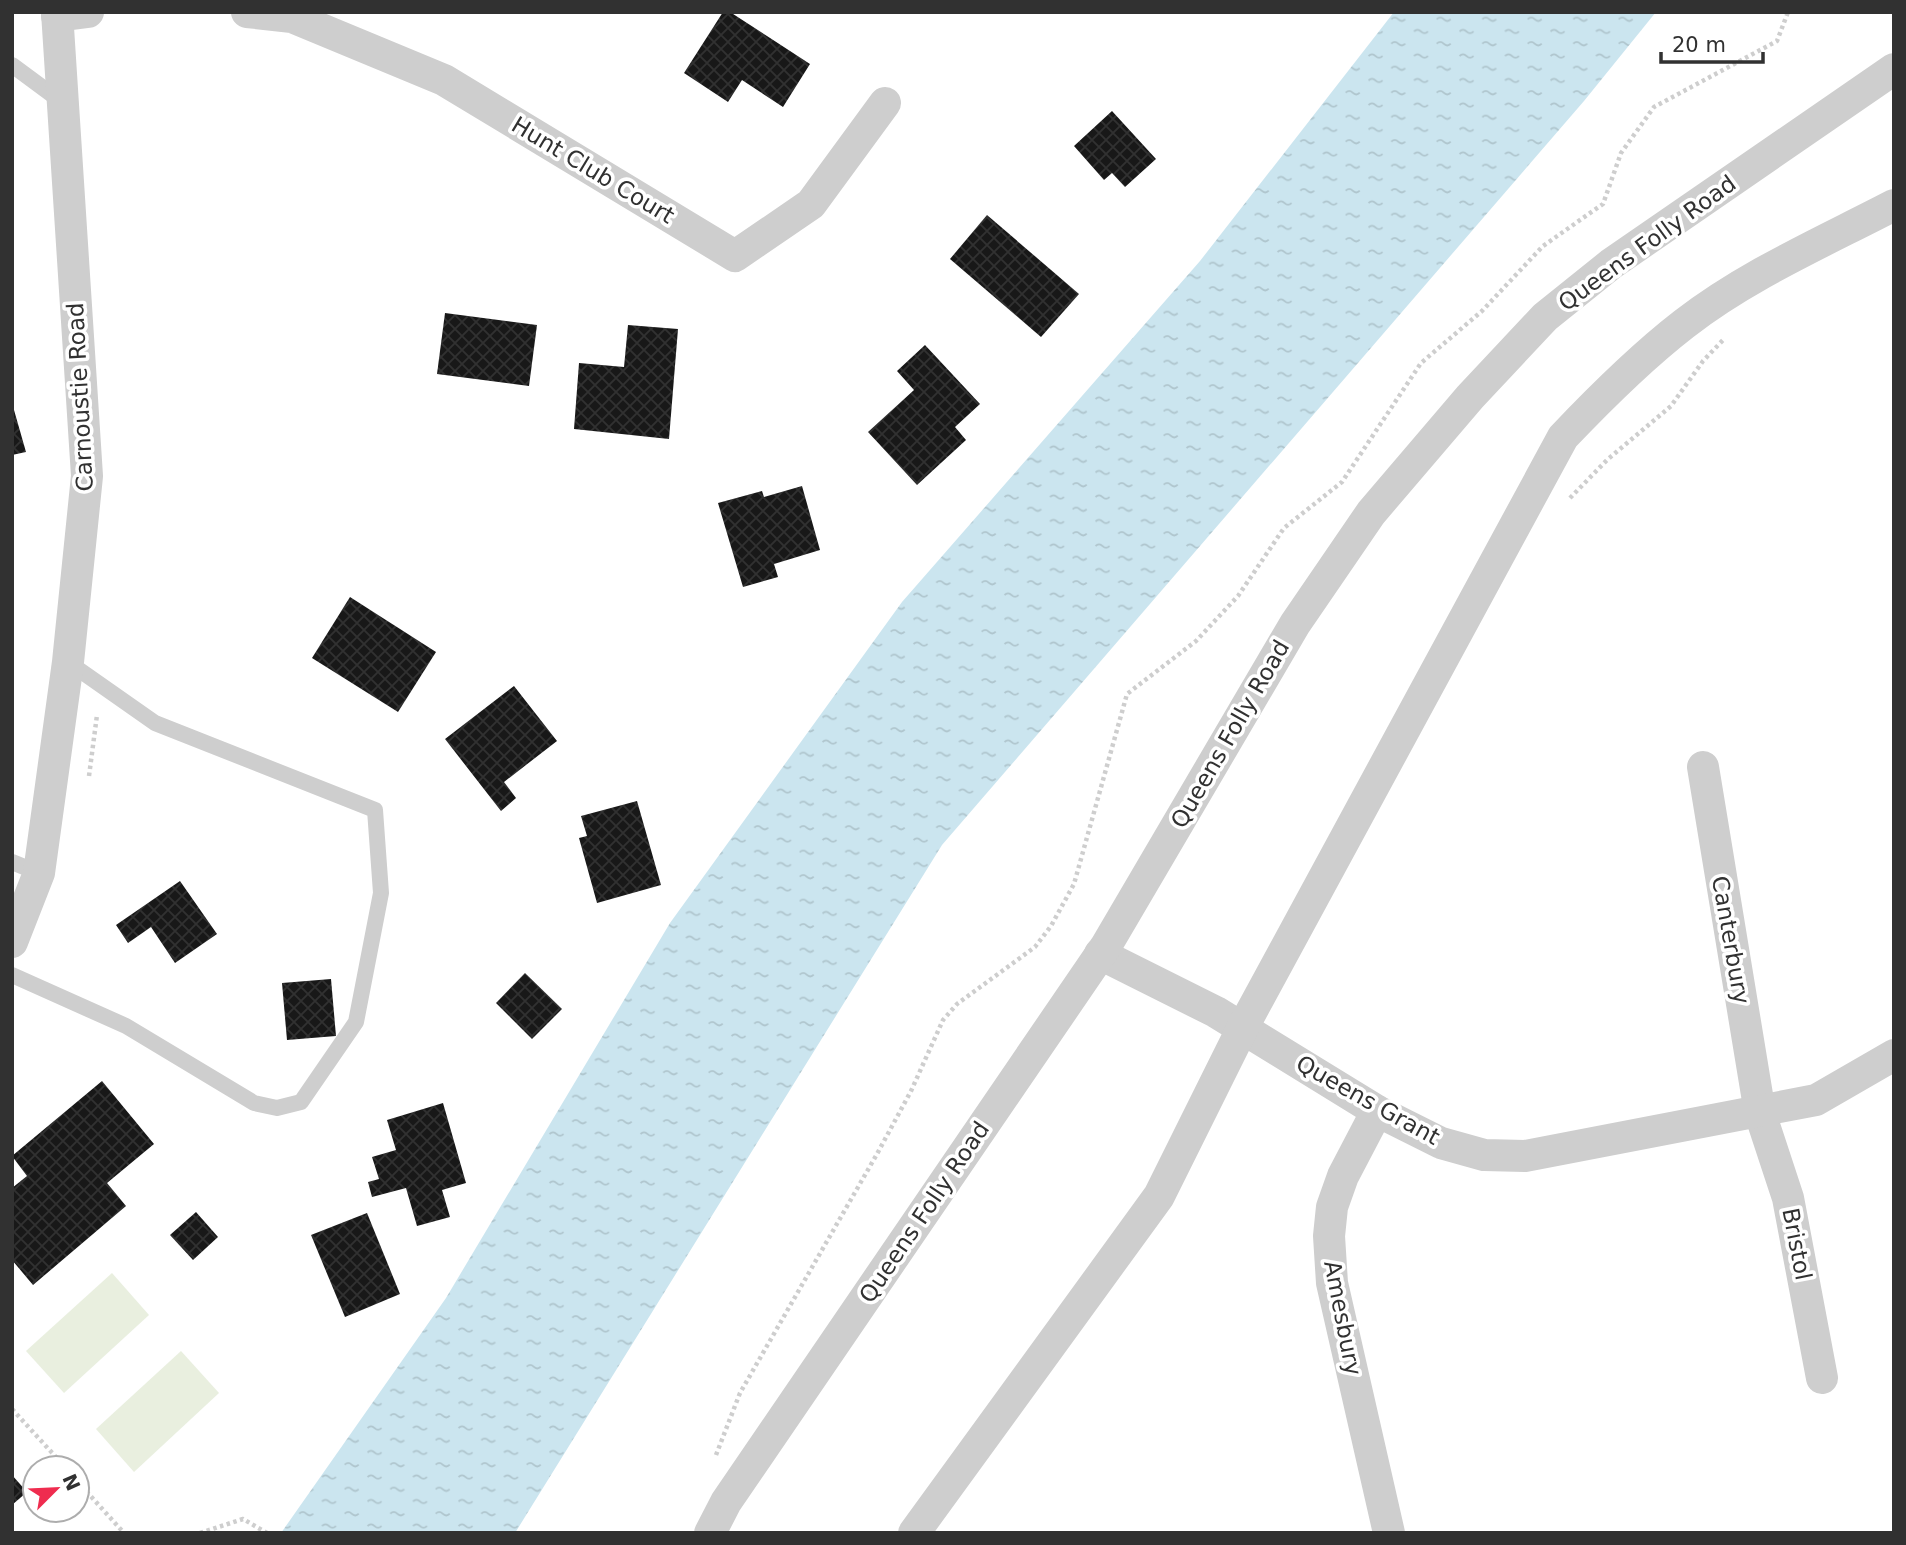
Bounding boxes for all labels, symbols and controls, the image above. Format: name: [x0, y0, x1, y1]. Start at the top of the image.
scale bar: [1661, 21, 1762, 65]
text: 20 m: [1672, 33, 1726, 57]
street label: Hunt Club Court: [507, 111, 679, 229]
street label: Queens Folly Road: [1553, 170, 1741, 316]
street label: Carnoustie Road: [62, 302, 98, 492]
street label: Queens Folly Road: [1166, 635, 1294, 833]
street label: Canterbury: [1707, 874, 1755, 1006]
street label: Queens Grant: [1292, 1050, 1444, 1150]
street label: Queens Folly Road: [854, 1117, 994, 1307]
street label: Bristol: [1777, 1206, 1817, 1282]
street label: Amesbury: [1319, 1258, 1367, 1378]
north arrow: [21, 1454, 91, 1524]
text: N: [58, 1470, 85, 1494]

